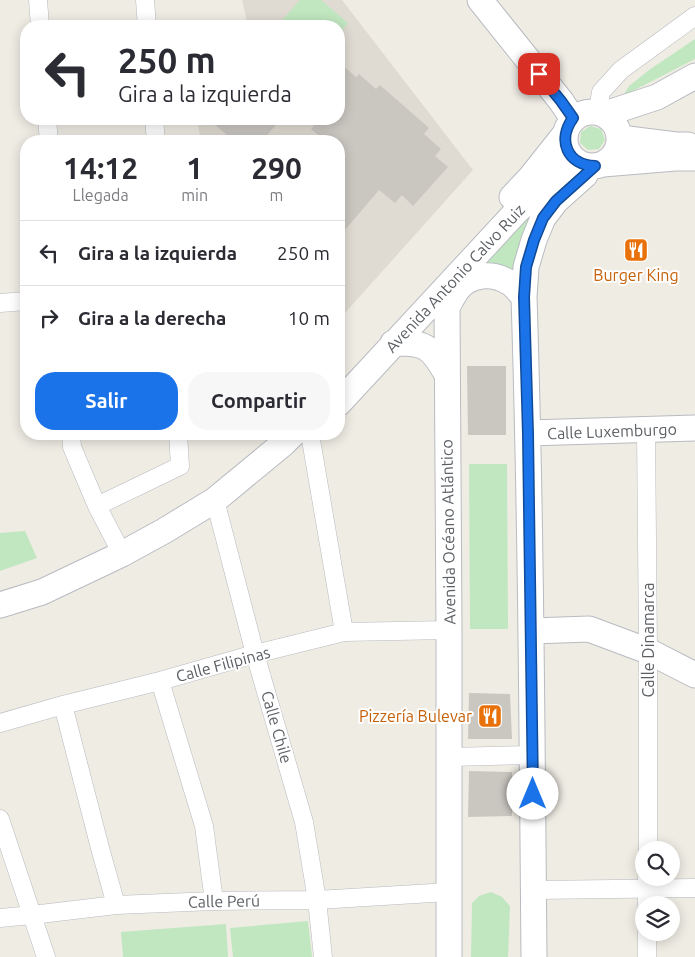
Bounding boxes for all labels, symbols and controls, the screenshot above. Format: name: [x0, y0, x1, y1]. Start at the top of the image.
icon: left: [35, 40, 100, 105]
text: 250 m: [118, 40, 216, 80]
pin: [518, 53, 560, 95]
icon: arrive: [525, 60, 553, 88]
text: Gira a la izquierda: [118, 81, 292, 106]
text: 14:12: [63, 151, 138, 185]
text: 1: [186, 151, 203, 185]
text: 290: [251, 151, 302, 185]
text: Llegada: [73, 186, 129, 204]
text: min: [181, 186, 208, 204]
text: m: [270, 186, 283, 204]
street label: Avenida Antonio Calvo Ruiz: [382, 200, 528, 356]
restaurant icon: Burger King: [623, 237, 649, 263]
icon: left: [35, 239, 63, 267]
text: Gira a la izquierda: [78, 242, 237, 264]
text: 250 m: [277, 242, 330, 264]
place label: Burger King: [593, 266, 679, 284]
icon: right: [35, 304, 63, 332]
text: Gira a la derecha: [78, 307, 226, 329]
text: 10 m: [288, 307, 330, 329]
button: Salir: [35, 372, 178, 430]
button: Compartir: [188, 372, 330, 430]
street label: Calle Luxemburgo: [547, 420, 677, 442]
street label: Avenida Océano Atlántico: [437, 439, 459, 625]
street label: Calle Dinamarca: [639, 582, 657, 698]
street label: Calle Filipinas: [174, 643, 272, 685]
street label: Calle Chile: [258, 689, 296, 765]
restaurant icon: Pizzería Bulevar: [477, 703, 503, 729]
place label: Pizzería Bulevar: [359, 707, 472, 725]
position arrow: [506, 767, 558, 819]
map controls: [635, 841, 680, 941]
button: search: [635, 841, 680, 886]
street label: Calle Perú: [188, 891, 260, 911]
button: layers: [635, 896, 680, 941]

